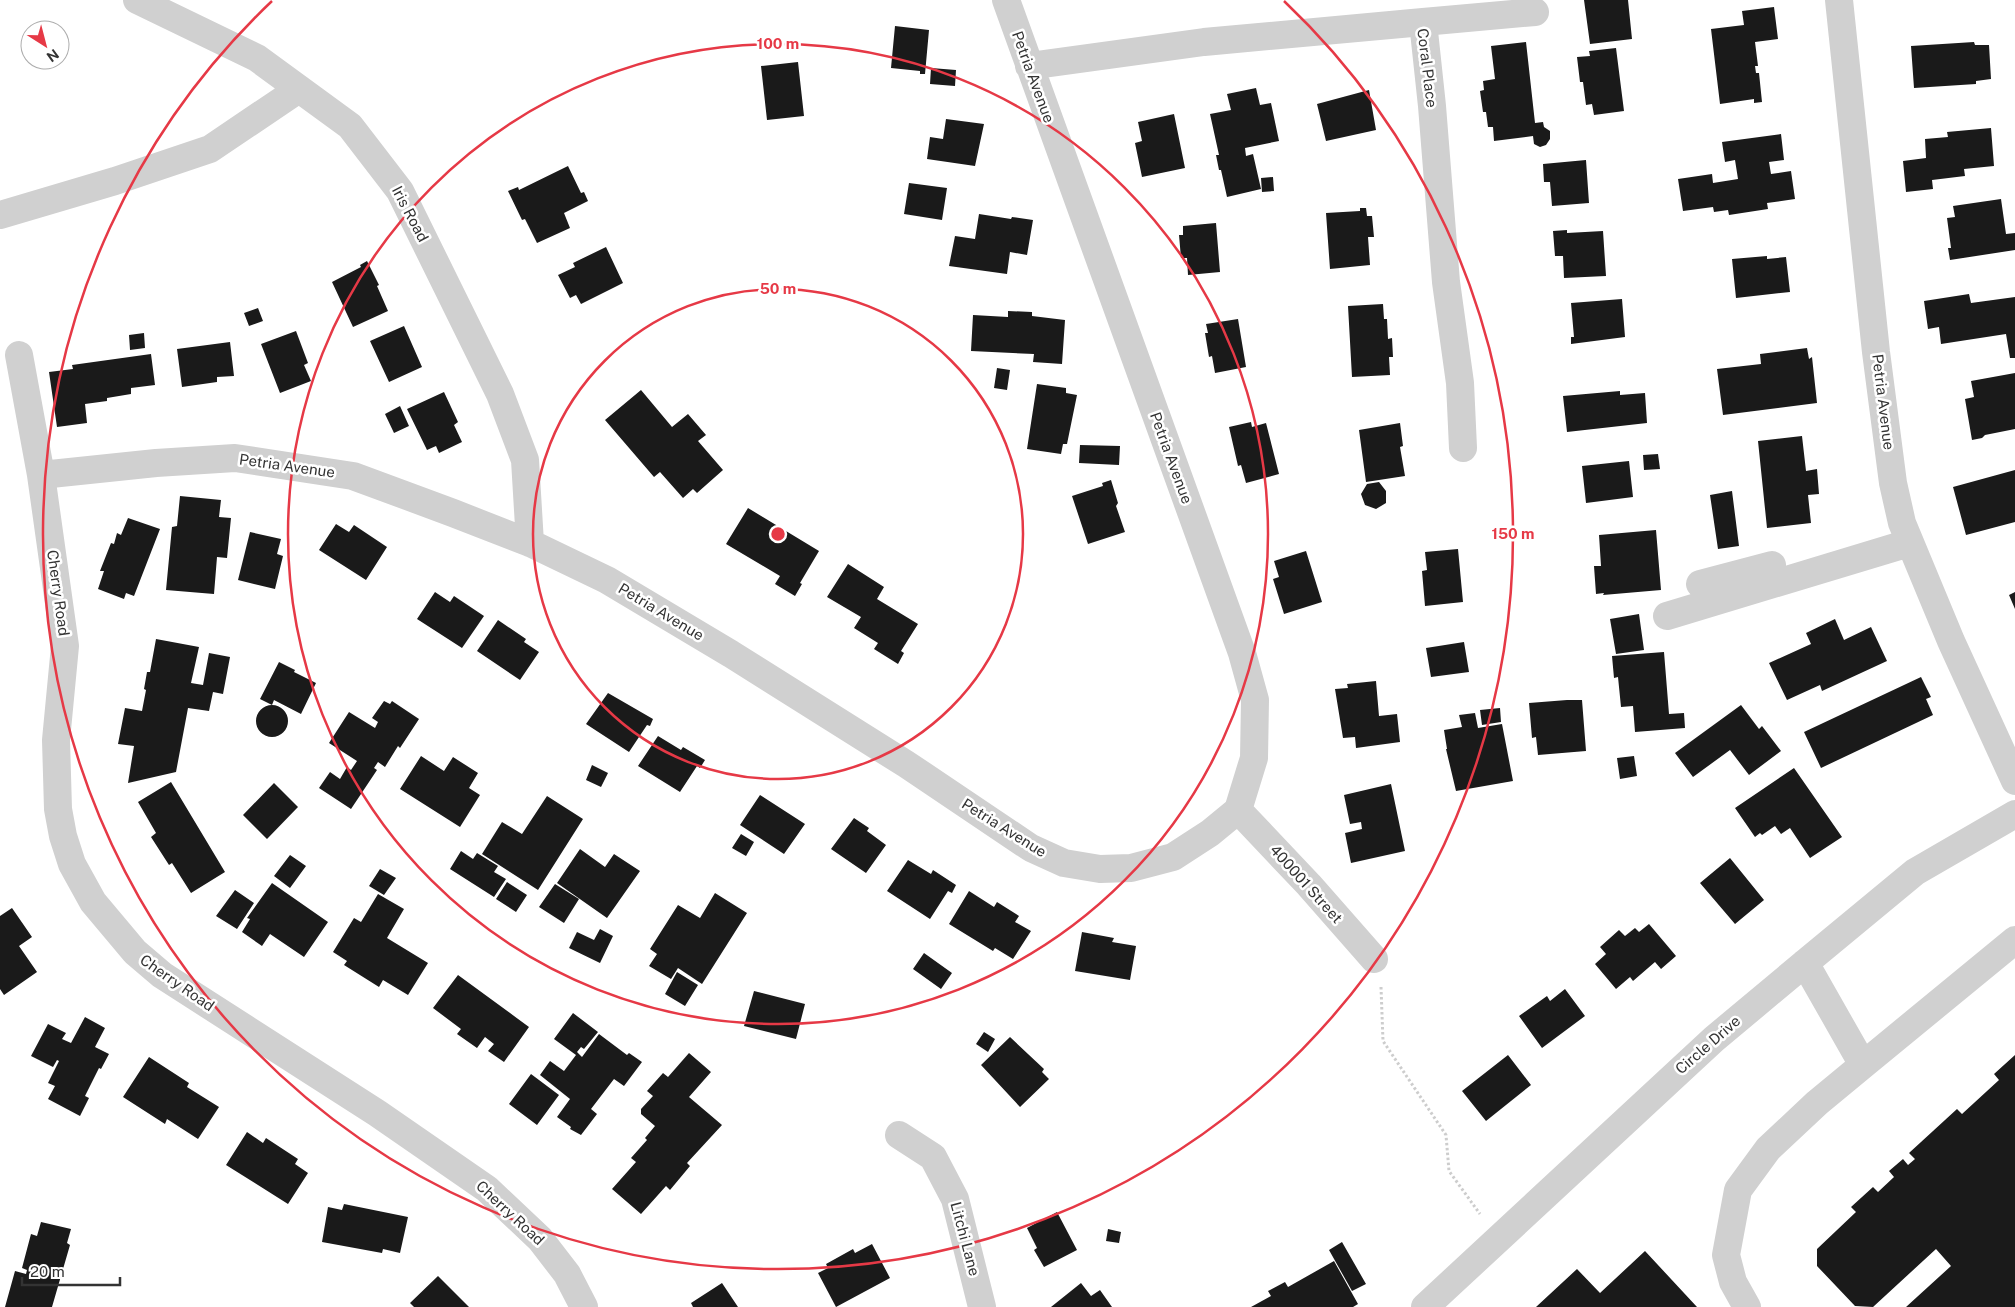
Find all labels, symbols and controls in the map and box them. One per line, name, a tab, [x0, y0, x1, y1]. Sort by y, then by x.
north arrow	[20, 20, 70, 70]
street label: Coral Place	[1414, 27, 1441, 109]
street label: Petria Avenue	[1009, 29, 1058, 125]
text: 100 m	[757, 35, 799, 52]
text: N	[44, 46, 62, 65]
street label: Iris Road	[389, 183, 432, 244]
text: 50 m	[760, 280, 796, 297]
street label: Petria Avenue	[1869, 353, 1898, 451]
street label: Petria Avenue	[1147, 410, 1196, 506]
street label: Petria Avenue	[238, 450, 336, 481]
centre of rings	[769, 525, 787, 543]
text: 150 m	[1491, 525, 1535, 542]
street label: Cherry Road	[44, 549, 73, 637]
street label: Petria Avenue	[616, 579, 707, 644]
street label: Petria Avenue	[959, 795, 1050, 860]
street label: 400001 Street	[1267, 841, 1346, 926]
street label: Cherry Road	[137, 951, 218, 1014]
street label: Circle Drive	[1672, 1012, 1743, 1077]
street label: Cherry Road	[473, 1177, 548, 1248]
street label: Litchi Lane	[947, 1200, 984, 1278]
scale bar	[22, 1254, 120, 1286]
text: 20 m	[30, 1263, 65, 1280]

